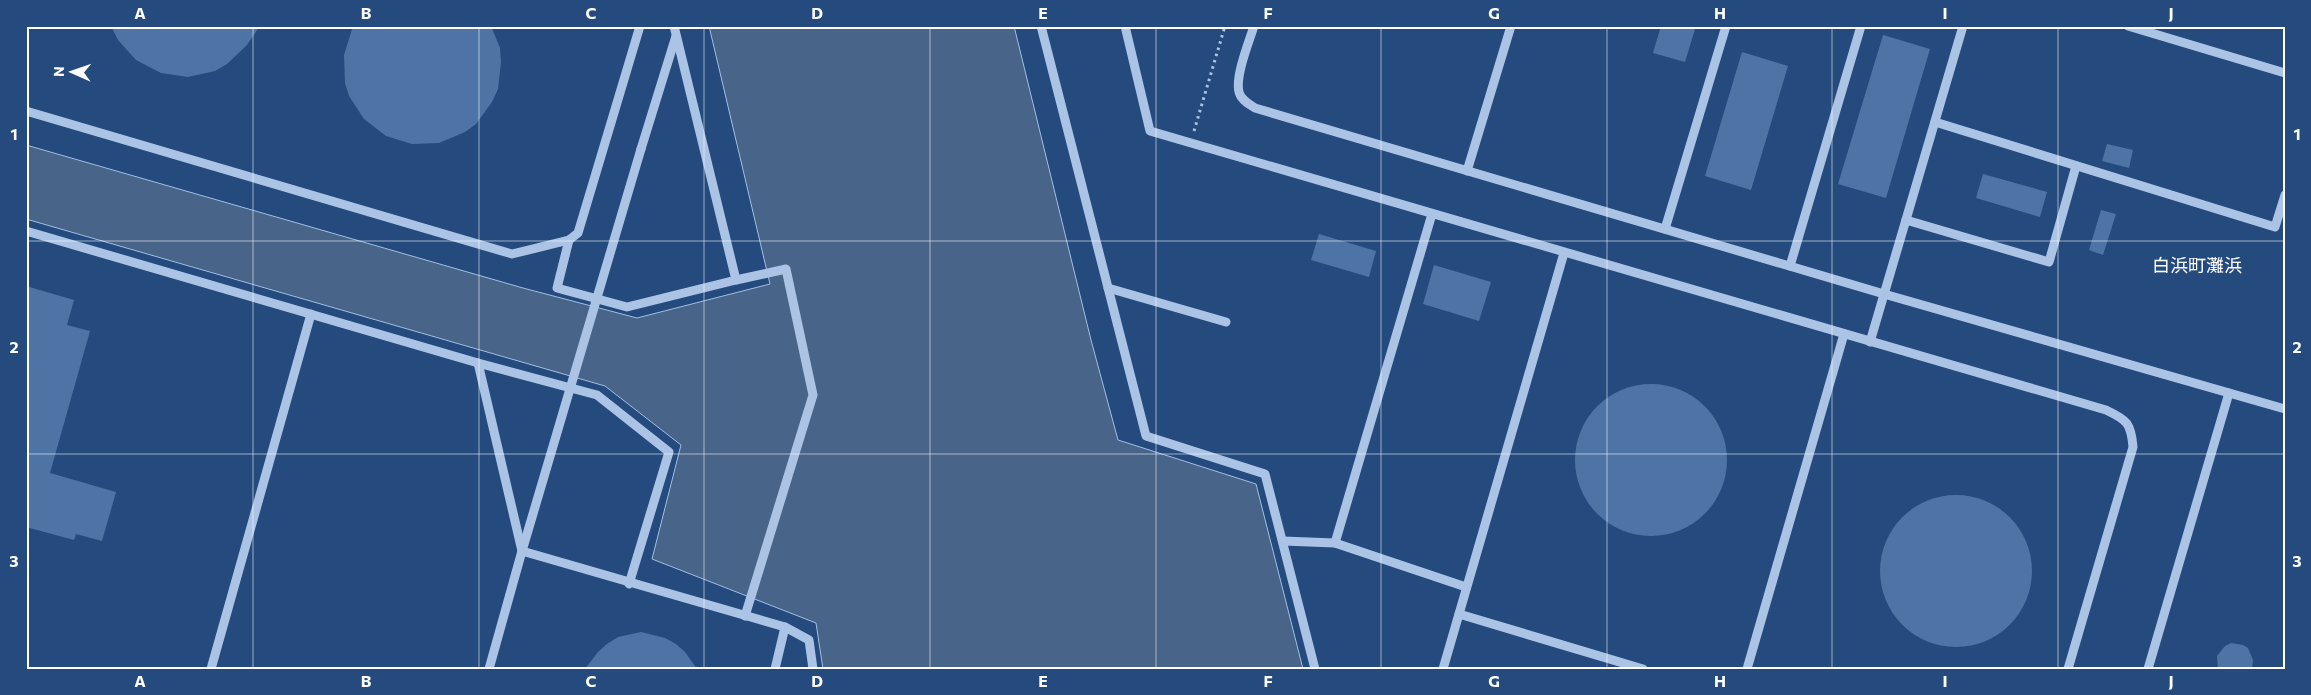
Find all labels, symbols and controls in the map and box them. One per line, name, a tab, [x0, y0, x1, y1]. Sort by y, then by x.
text: A	[134, 3, 146, 22]
text: B	[361, 3, 372, 22]
text: C	[586, 3, 597, 22]
text: D	[811, 3, 823, 22]
text: E	[1038, 3, 1048, 22]
text: F	[1263, 3, 1273, 22]
text: G	[1488, 3, 1500, 22]
text: H	[1714, 3, 1726, 22]
text: I	[1942, 3, 1948, 22]
text: J	[2168, 3, 2174, 22]
north arrow	[48, 48, 98, 98]
text: N	[50, 66, 67, 77]
text: 1	[10, 124, 18, 143]
text: 1	[2293, 124, 2301, 143]
district label: 白浜町灘浜	[2152, 254, 2242, 276]
text: 2	[9, 337, 19, 356]
text: 2	[2292, 337, 2302, 356]
text: 3	[9, 551, 19, 570]
text: 3	[2292, 551, 2302, 570]
text: A	[134, 671, 146, 690]
text: B	[361, 671, 372, 690]
text: C	[586, 671, 597, 690]
text: D	[811, 671, 823, 690]
text: E	[1038, 671, 1048, 690]
text: F	[1263, 671, 1273, 690]
text: G	[1488, 671, 1500, 690]
text: H	[1714, 671, 1726, 690]
text: I	[1942, 671, 1948, 690]
text: J	[2168, 671, 2174, 690]

